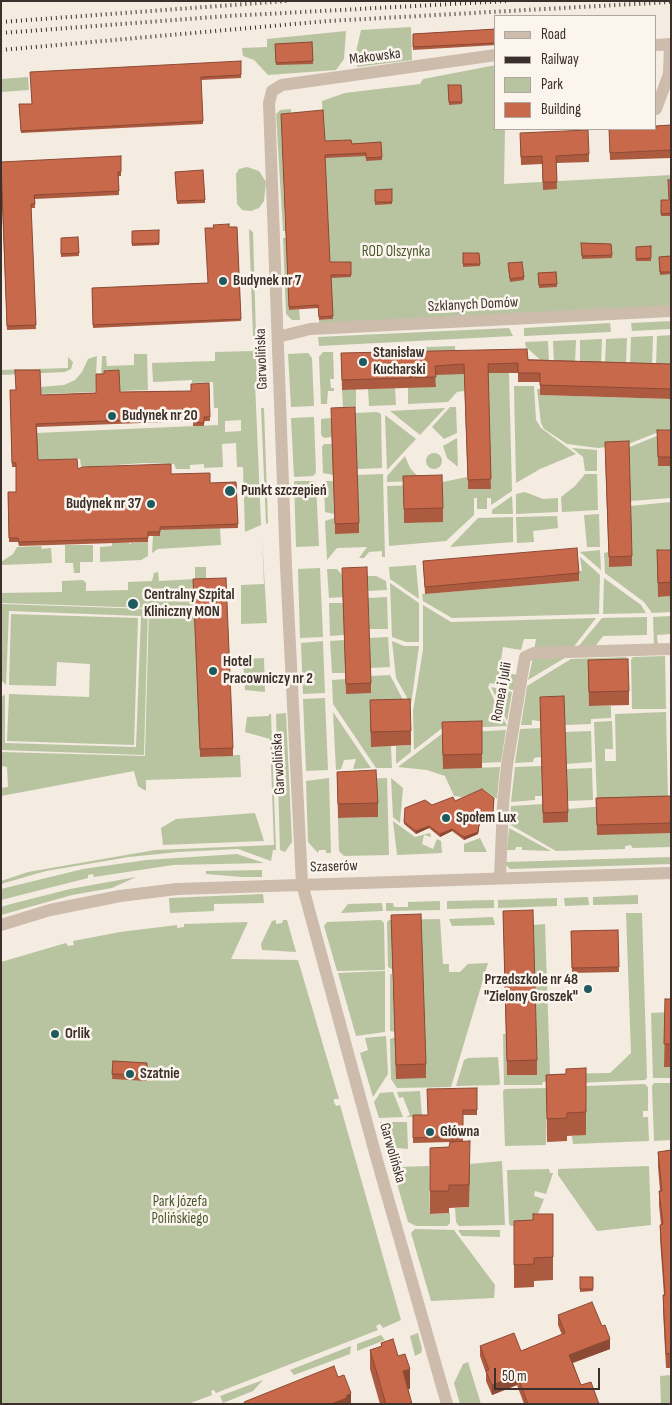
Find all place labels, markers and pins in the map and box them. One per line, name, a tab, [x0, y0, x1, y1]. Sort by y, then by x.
place label: Budynek nr 7	[233, 272, 301, 290]
marker: Budynek nr 7	[217, 275, 229, 287]
place label: Stanisław Kucharski	[373, 344, 426, 379]
marker: Stanisław Kucharski	[357, 356, 369, 368]
place label: Budynek nr 20	[122, 407, 198, 425]
marker: Budynek nr 20	[106, 410, 118, 422]
place label: Punkt szczepień	[241, 482, 327, 500]
marker: Punkt szczepień	[223, 484, 237, 498]
place label: Budynek nr 37	[66, 495, 141, 513]
marker: Budynek nr 37	[145, 498, 157, 510]
place label: Centralny Szpital Kliniczny MON	[144, 586, 235, 621]
marker: Centralny Szpital Kliniczny MON	[126, 597, 140, 611]
place label: Hotel Pracowniczy nr 2	[223, 653, 313, 688]
marker: Hotel Pracowniczy nr 2	[207, 665, 219, 677]
place label: Społem Lux	[456, 809, 516, 827]
marker: Społem Lux	[440, 812, 452, 824]
place label: Przedszkole nr 48 "Zielony Groszek"	[484, 971, 578, 1006]
marker: Przedszkole nr 48 "Zielony Groszek"	[582, 983, 594, 995]
place label: Orlik	[65, 1025, 90, 1043]
marker: Orlik	[49, 1028, 61, 1040]
place label: Szatnie	[140, 1065, 180, 1083]
marker: Szatnie	[124, 1068, 136, 1080]
place label: Główna	[440, 1123, 479, 1141]
marker: Główna	[424, 1126, 436, 1138]

